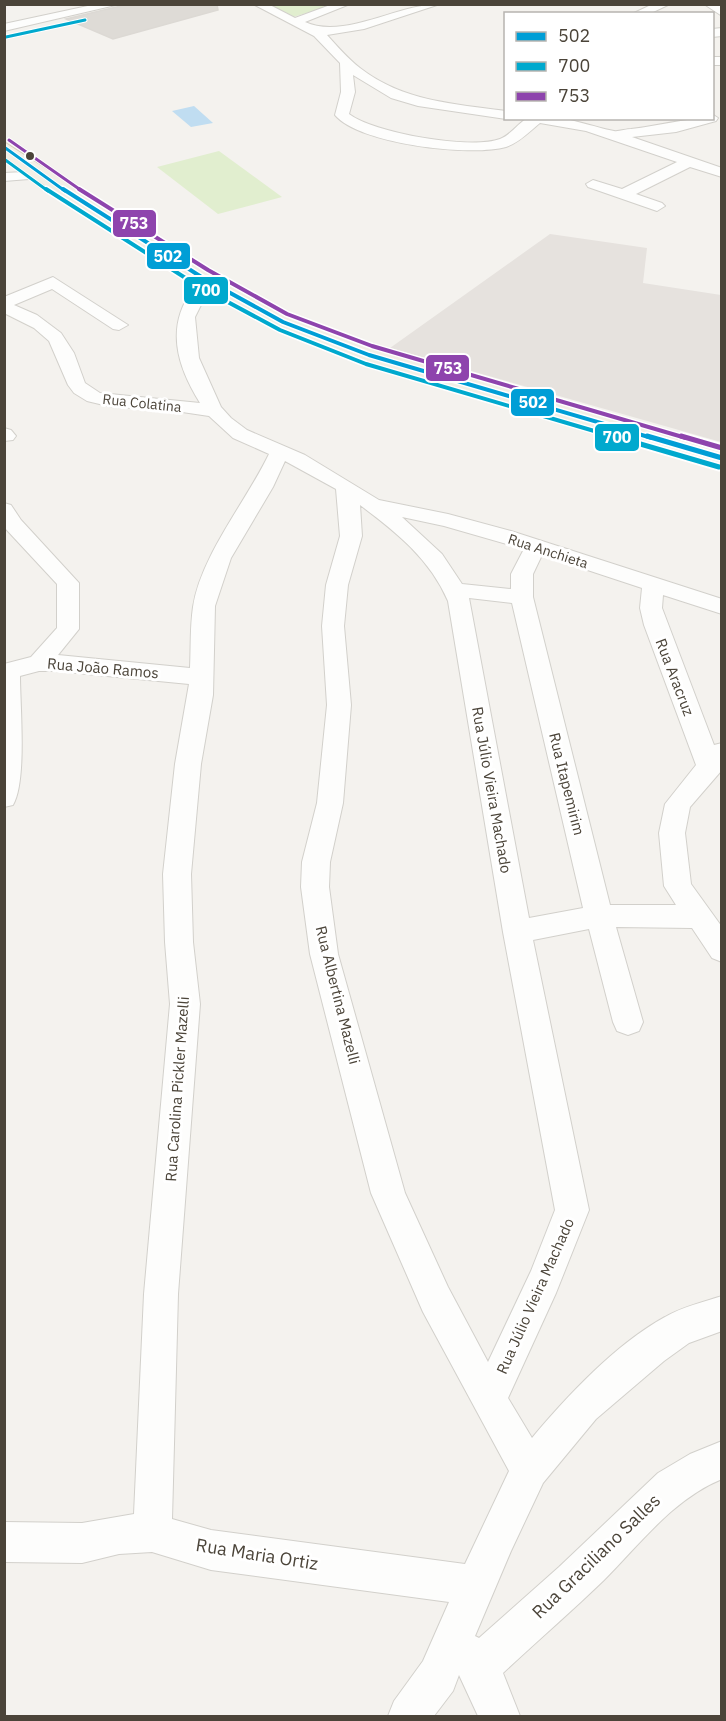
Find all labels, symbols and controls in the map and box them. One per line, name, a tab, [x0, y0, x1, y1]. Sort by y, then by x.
legend	[504, 12, 714, 120]
text: 502	[558, 24, 590, 47]
text: 700	[558, 54, 590, 77]
text: 753	[558, 84, 590, 107]
unlabelled marker	[24, 150, 36, 162]
line badge: 753	[112, 209, 157, 238]
text: 753	[120, 213, 148, 233]
line badge: 502	[146, 242, 191, 270]
text: 502	[154, 246, 182, 266]
line badge: 700	[183, 276, 229, 305]
text: 700	[192, 280, 221, 300]
line badge: 753	[425, 354, 470, 382]
text: 753	[434, 358, 462, 378]
line badge: 502	[510, 388, 555, 417]
street label: Rua Colatina	[102, 390, 183, 416]
text: 502	[519, 392, 547, 412]
line badge: 700	[594, 423, 640, 452]
text: 700	[603, 427, 632, 447]
street label: Rua Anchieta	[506, 530, 591, 573]
street label: Rua Aracruz	[652, 636, 698, 718]
street label: Rua João Ramos	[46, 654, 160, 682]
street label: Rua Júlio Vieira Machado	[468, 705, 516, 875]
street label: Rua Itapemirim	[545, 731, 589, 837]
street label: Rua Albertina Mazelli	[312, 924, 364, 1066]
street label: Rua Carolina Pickler Mazelli	[161, 996, 193, 1182]
street label: Rua Júlio Vieira Machado	[492, 1215, 578, 1377]
street label: Rua Graciliano Salles	[527, 1489, 665, 1623]
street label: Rua Maria Ortiz	[194, 1533, 320, 1575]

